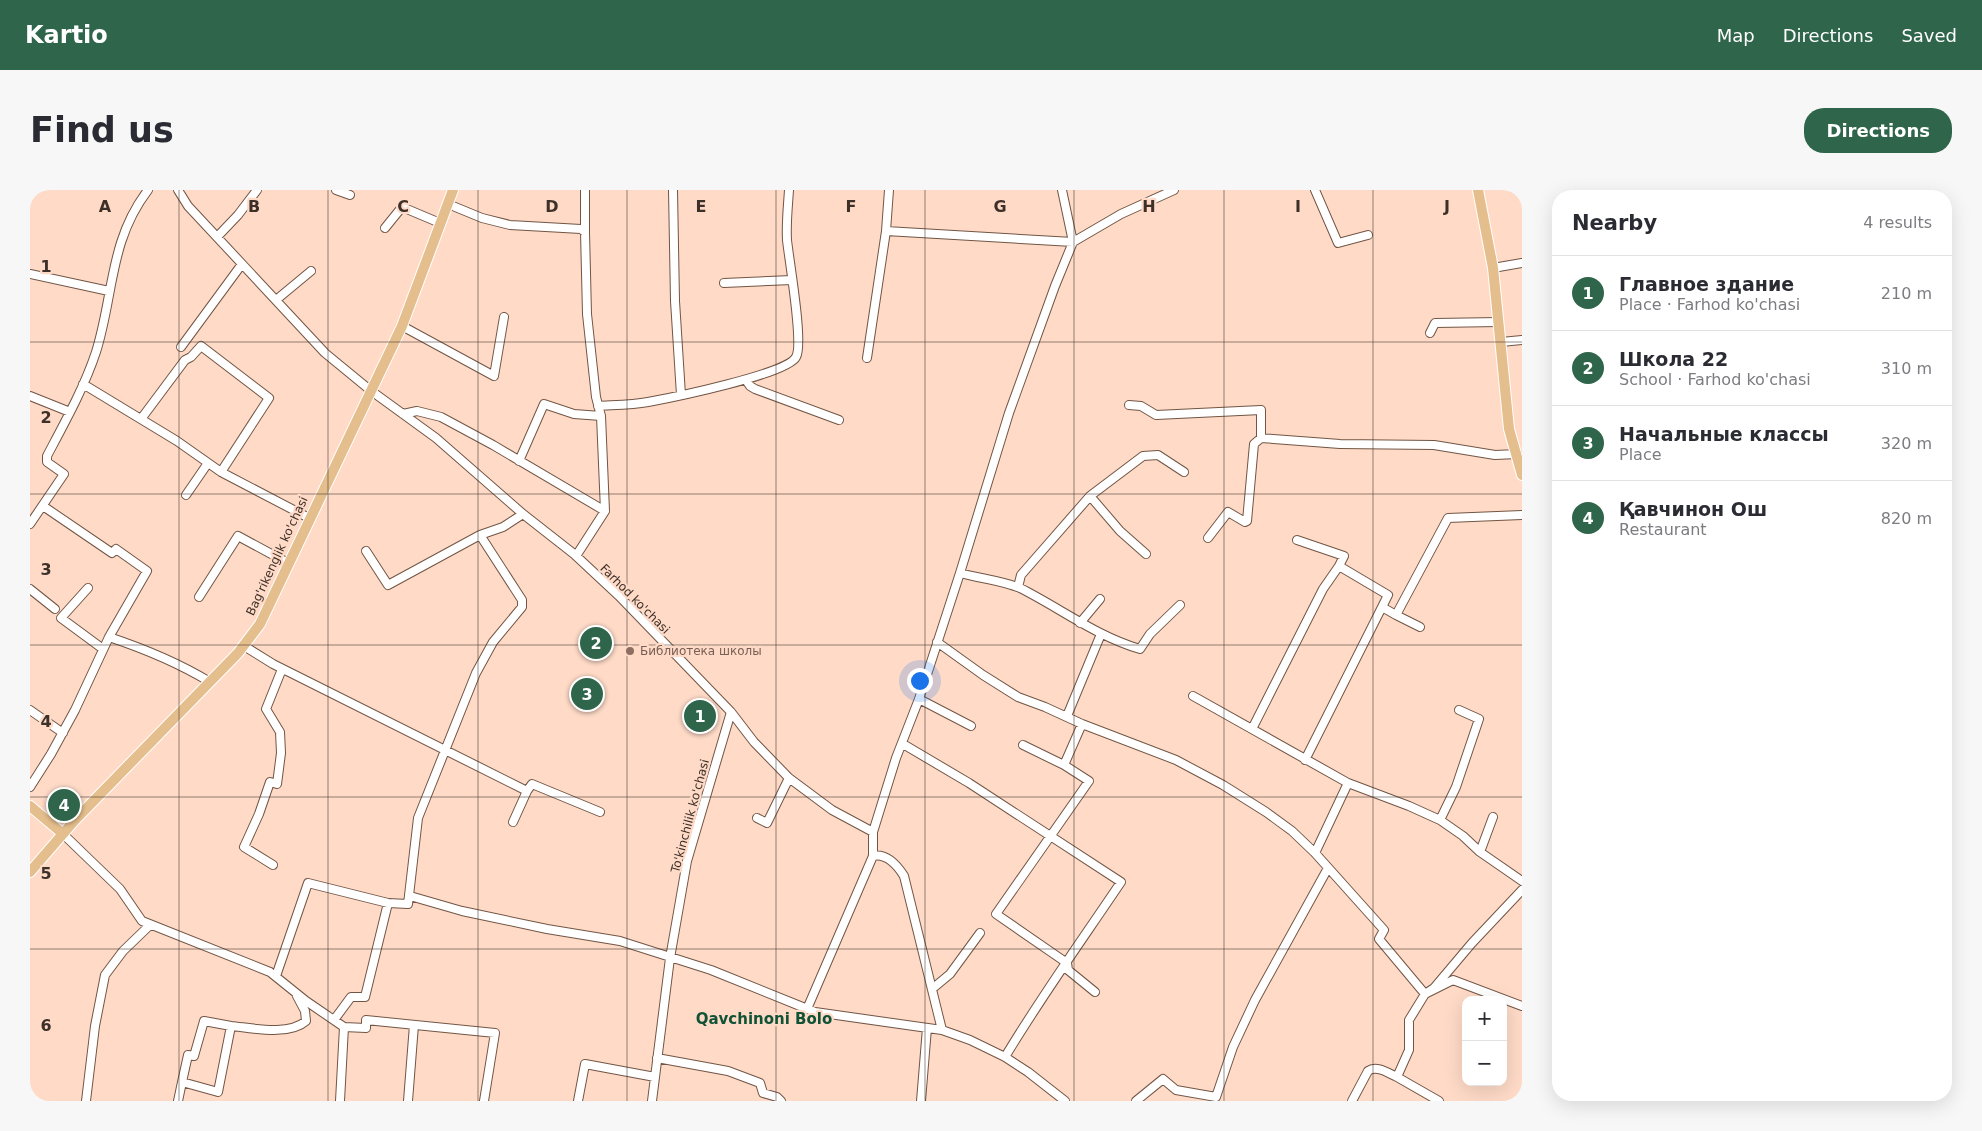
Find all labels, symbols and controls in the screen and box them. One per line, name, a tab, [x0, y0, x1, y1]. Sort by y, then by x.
text: Kartio	[25, 21, 108, 49]
text: Map	[1717, 25, 1755, 46]
text: Directions	[1783, 25, 1873, 46]
text: Saved	[1901, 25, 1957, 46]
button: Directions	[1804, 108, 1952, 153]
text: Find us	[30, 110, 174, 150]
text: A	[99, 197, 112, 216]
text: B	[248, 197, 260, 216]
text: C	[397, 197, 409, 216]
text: D	[545, 197, 559, 216]
text: E	[696, 197, 706, 216]
text: F	[846, 197, 856, 216]
text: G	[993, 197, 1007, 216]
text: H	[1142, 197, 1156, 216]
text: I	[1295, 197, 1301, 216]
text: J	[1443, 197, 1450, 216]
text: Nearby	[1572, 211, 1657, 235]
text: 4 results	[1863, 213, 1932, 232]
text: 1	[40, 257, 52, 276]
text: Главное здание	[1619, 273, 1794, 295]
text: 1	[1582, 284, 1594, 303]
text: 210 m	[1881, 284, 1932, 303]
text: Place · Farhod ko'chasi	[1619, 295, 1800, 314]
text: Школа 22	[1619, 348, 1728, 370]
text: 2	[1582, 359, 1594, 378]
text: 310 m	[1881, 359, 1932, 378]
text: School · Farhod ko'chasi	[1619, 370, 1811, 389]
text: 2	[40, 408, 52, 427]
text: Начальные классы	[1619, 423, 1829, 445]
text: 3	[1582, 434, 1594, 453]
text: 320 m	[1881, 434, 1932, 453]
text: Place	[1619, 445, 1662, 464]
street label: Bag'rikenglik ko'chasi	[243, 494, 311, 618]
text: Қавчинон Ош	[1619, 498, 1767, 520]
text: 4	[1582, 509, 1594, 528]
text: 820 m	[1881, 509, 1932, 528]
text: Restaurant	[1619, 520, 1707, 539]
text: 3	[40, 560, 52, 579]
street label: Farhod ko'chasi	[597, 561, 673, 637]
pin: 2	[580, 624, 612, 662]
place label: Библиотека школы	[640, 644, 762, 658]
marker: Библиотека школы	[624, 645, 636, 657]
your location	[907, 668, 933, 694]
pin: 3	[571, 675, 603, 713]
pin: 1	[684, 697, 716, 735]
text: 4	[40, 712, 52, 731]
street label: To'kinchilik ko'chasi	[668, 758, 712, 875]
pin: 4	[48, 786, 80, 824]
text: 5	[40, 864, 52, 883]
map controls	[1462, 996, 1507, 1086]
button: +	[1462, 996, 1507, 1041]
district label: Qavchinoni Bolo	[696, 1010, 832, 1028]
text: 6	[40, 1016, 52, 1035]
button: −	[1462, 1041, 1507, 1086]

